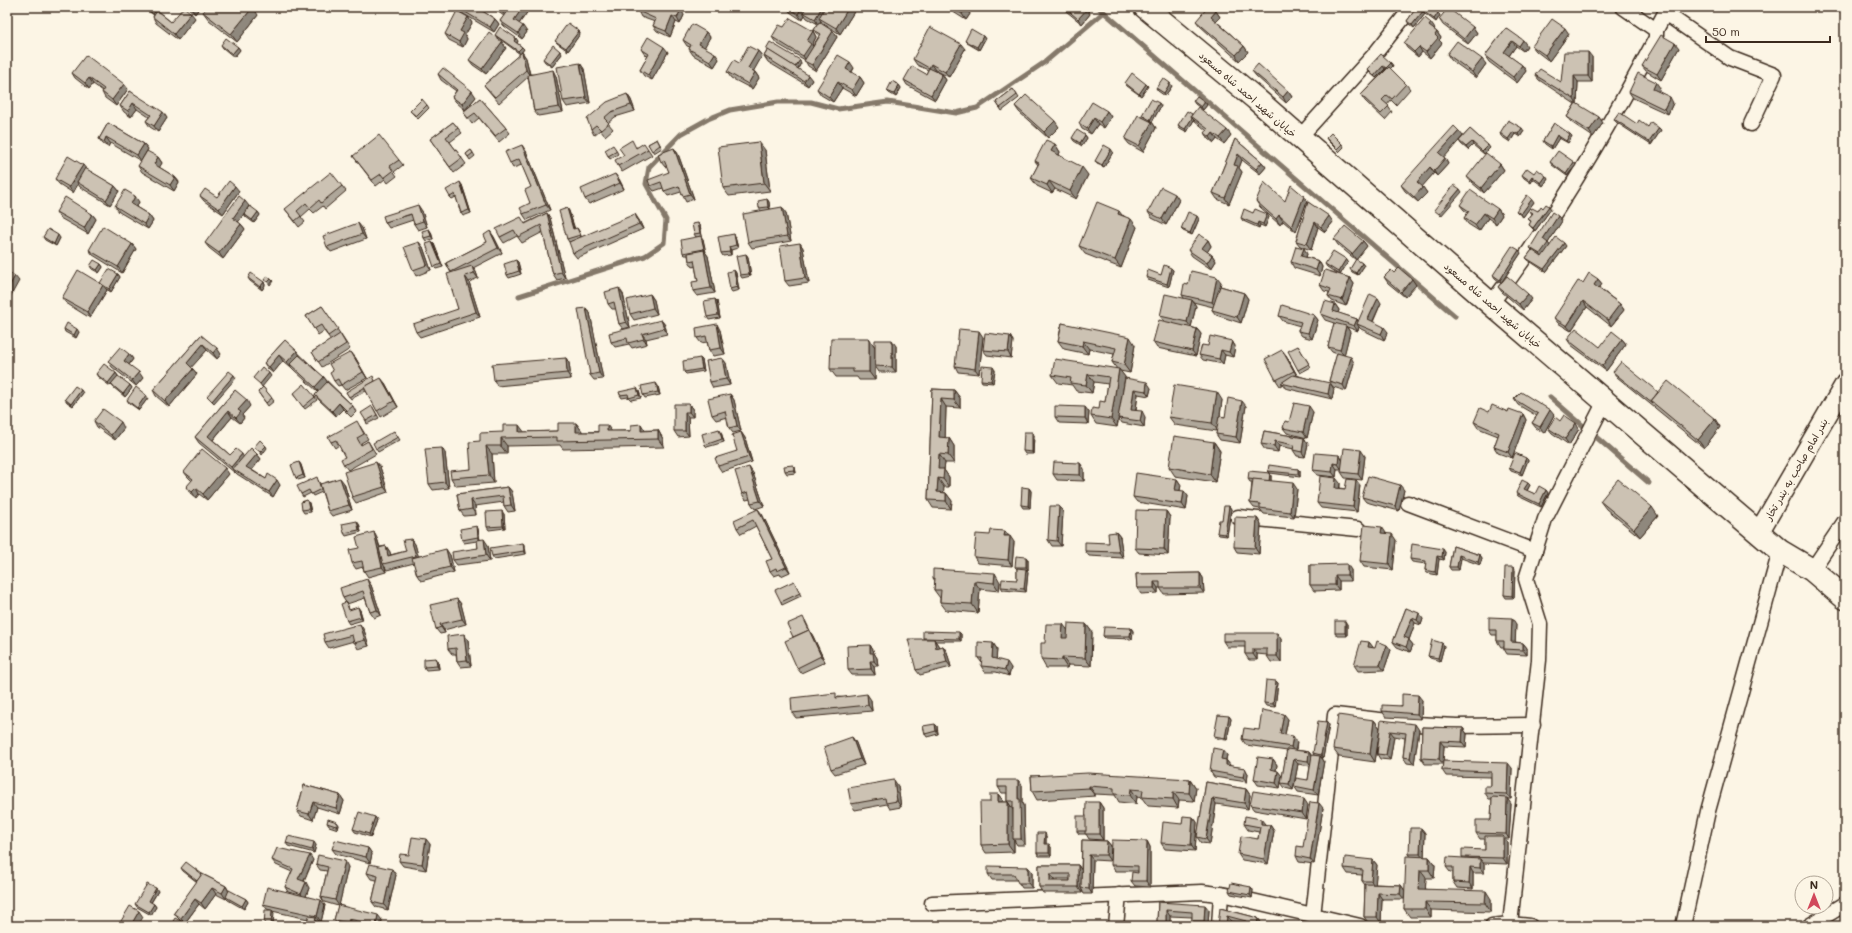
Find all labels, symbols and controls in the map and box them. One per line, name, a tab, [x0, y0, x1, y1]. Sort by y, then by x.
scale bar	[1706, 18, 1830, 44]
text: 50 m	[1712, 23, 1740, 39]
street label: خیابان شهید احمد شاه مسعود	[1196, 48, 1300, 141]
street label: خیابان شهید احمد شاه مسعود	[1441, 259, 1545, 352]
street label: بندر امام صاحب به بندر تخار	[1761, 415, 1832, 524]
north arrow	[1794, 875, 1834, 915]
text: N	[1810, 877, 1818, 892]

